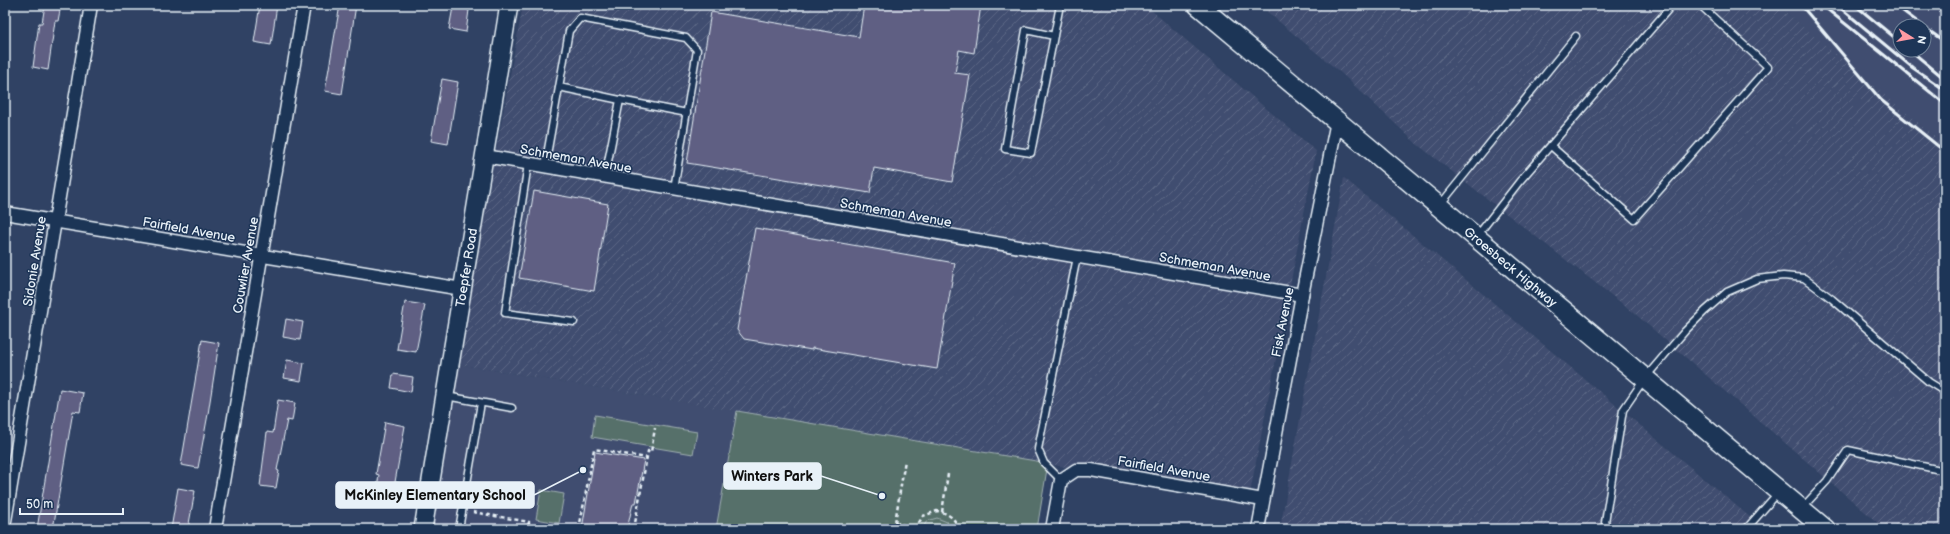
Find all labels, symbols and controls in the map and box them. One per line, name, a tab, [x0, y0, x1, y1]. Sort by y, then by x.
north arrow	[1892, 18, 1932, 58]
text: N	[1914, 35, 1928, 45]
street label: Schmeman Avenue	[519, 141, 633, 177]
street label: Schmeman Avenue	[839, 195, 953, 231]
street label: Fairfield Avenue	[141, 214, 237, 246]
street label: Sidonie Avenue	[20, 215, 50, 307]
street label: Couwlier Avenue	[230, 215, 262, 315]
street label: Groesbeck Highway	[1461, 224, 1560, 311]
street label: Toepfer Road	[453, 227, 481, 308]
street label: Schmeman Avenue	[1158, 249, 1272, 285]
street label: Fisk Avenue	[1268, 286, 1298, 358]
street label: Fairfield Avenue	[1116, 453, 1212, 485]
callout: Winters Park	[724, 463, 821, 489]
text: Winters Park	[731, 468, 813, 485]
callout: McKinley Elementary School	[336, 482, 534, 508]
text: McKinley Elementary School	[344, 487, 526, 504]
scale bar	[20, 490, 123, 516]
text: 50 m	[26, 497, 53, 512]

